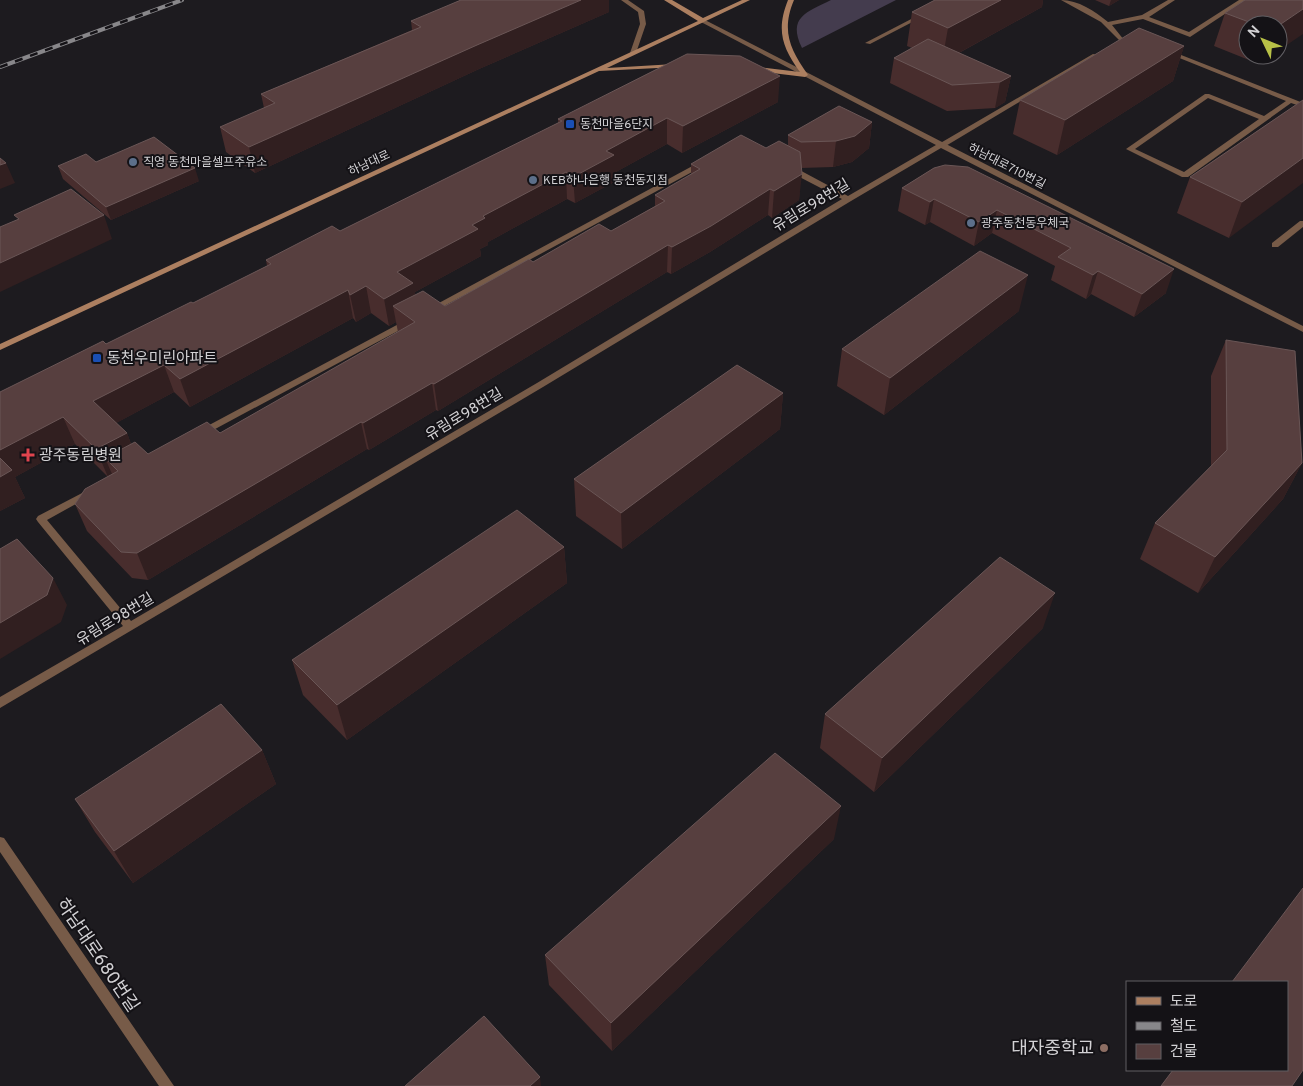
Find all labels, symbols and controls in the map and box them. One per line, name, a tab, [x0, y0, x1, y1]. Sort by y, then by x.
north arrow	[1238, 15, 1288, 65]
text: N	[1245, 23, 1264, 42]
place label: 동천마을6단지	[580, 117, 653, 133]
marker: 동천마을6단지	[564, 118, 576, 130]
street label: 하남대로710번길	[965, 140, 1048, 193]
street label: 하남대로	[346, 147, 393, 180]
place label: 직영 동천마을셀프주유소	[143, 155, 267, 171]
marker: 직영 동천마을셀프주유소	[127, 156, 139, 168]
place label: KEB하나은행 동천동지점	[543, 173, 668, 189]
marker: KEB하나은행 동천동지점	[527, 174, 539, 186]
street label: 유림로98번길	[770, 176, 854, 237]
place label: 광주동천동우체국	[981, 216, 1069, 232]
marker: 광주동천동우체국	[965, 217, 977, 229]
place label: 동천우미린아파트	[107, 349, 218, 369]
marker: 동천우미린아파트	[91, 352, 103, 364]
street label: 유림로98번길	[423, 385, 507, 446]
place label: 광주동림병원	[39, 447, 122, 466]
marker: 광주동림병원	[21, 448, 35, 462]
street label: 유림로98번길	[74, 590, 158, 651]
street label: 하남대로680번길	[50, 894, 143, 1017]
legend	[1126, 981, 1288, 1071]
text: 도로	[1170, 993, 1198, 1012]
text: 철도	[1170, 1018, 1198, 1037]
place label: 대자중학교	[1011, 1038, 1094, 1061]
marker: 대자중학교	[1098, 1042, 1110, 1054]
text: 건물	[1170, 1043, 1198, 1062]

